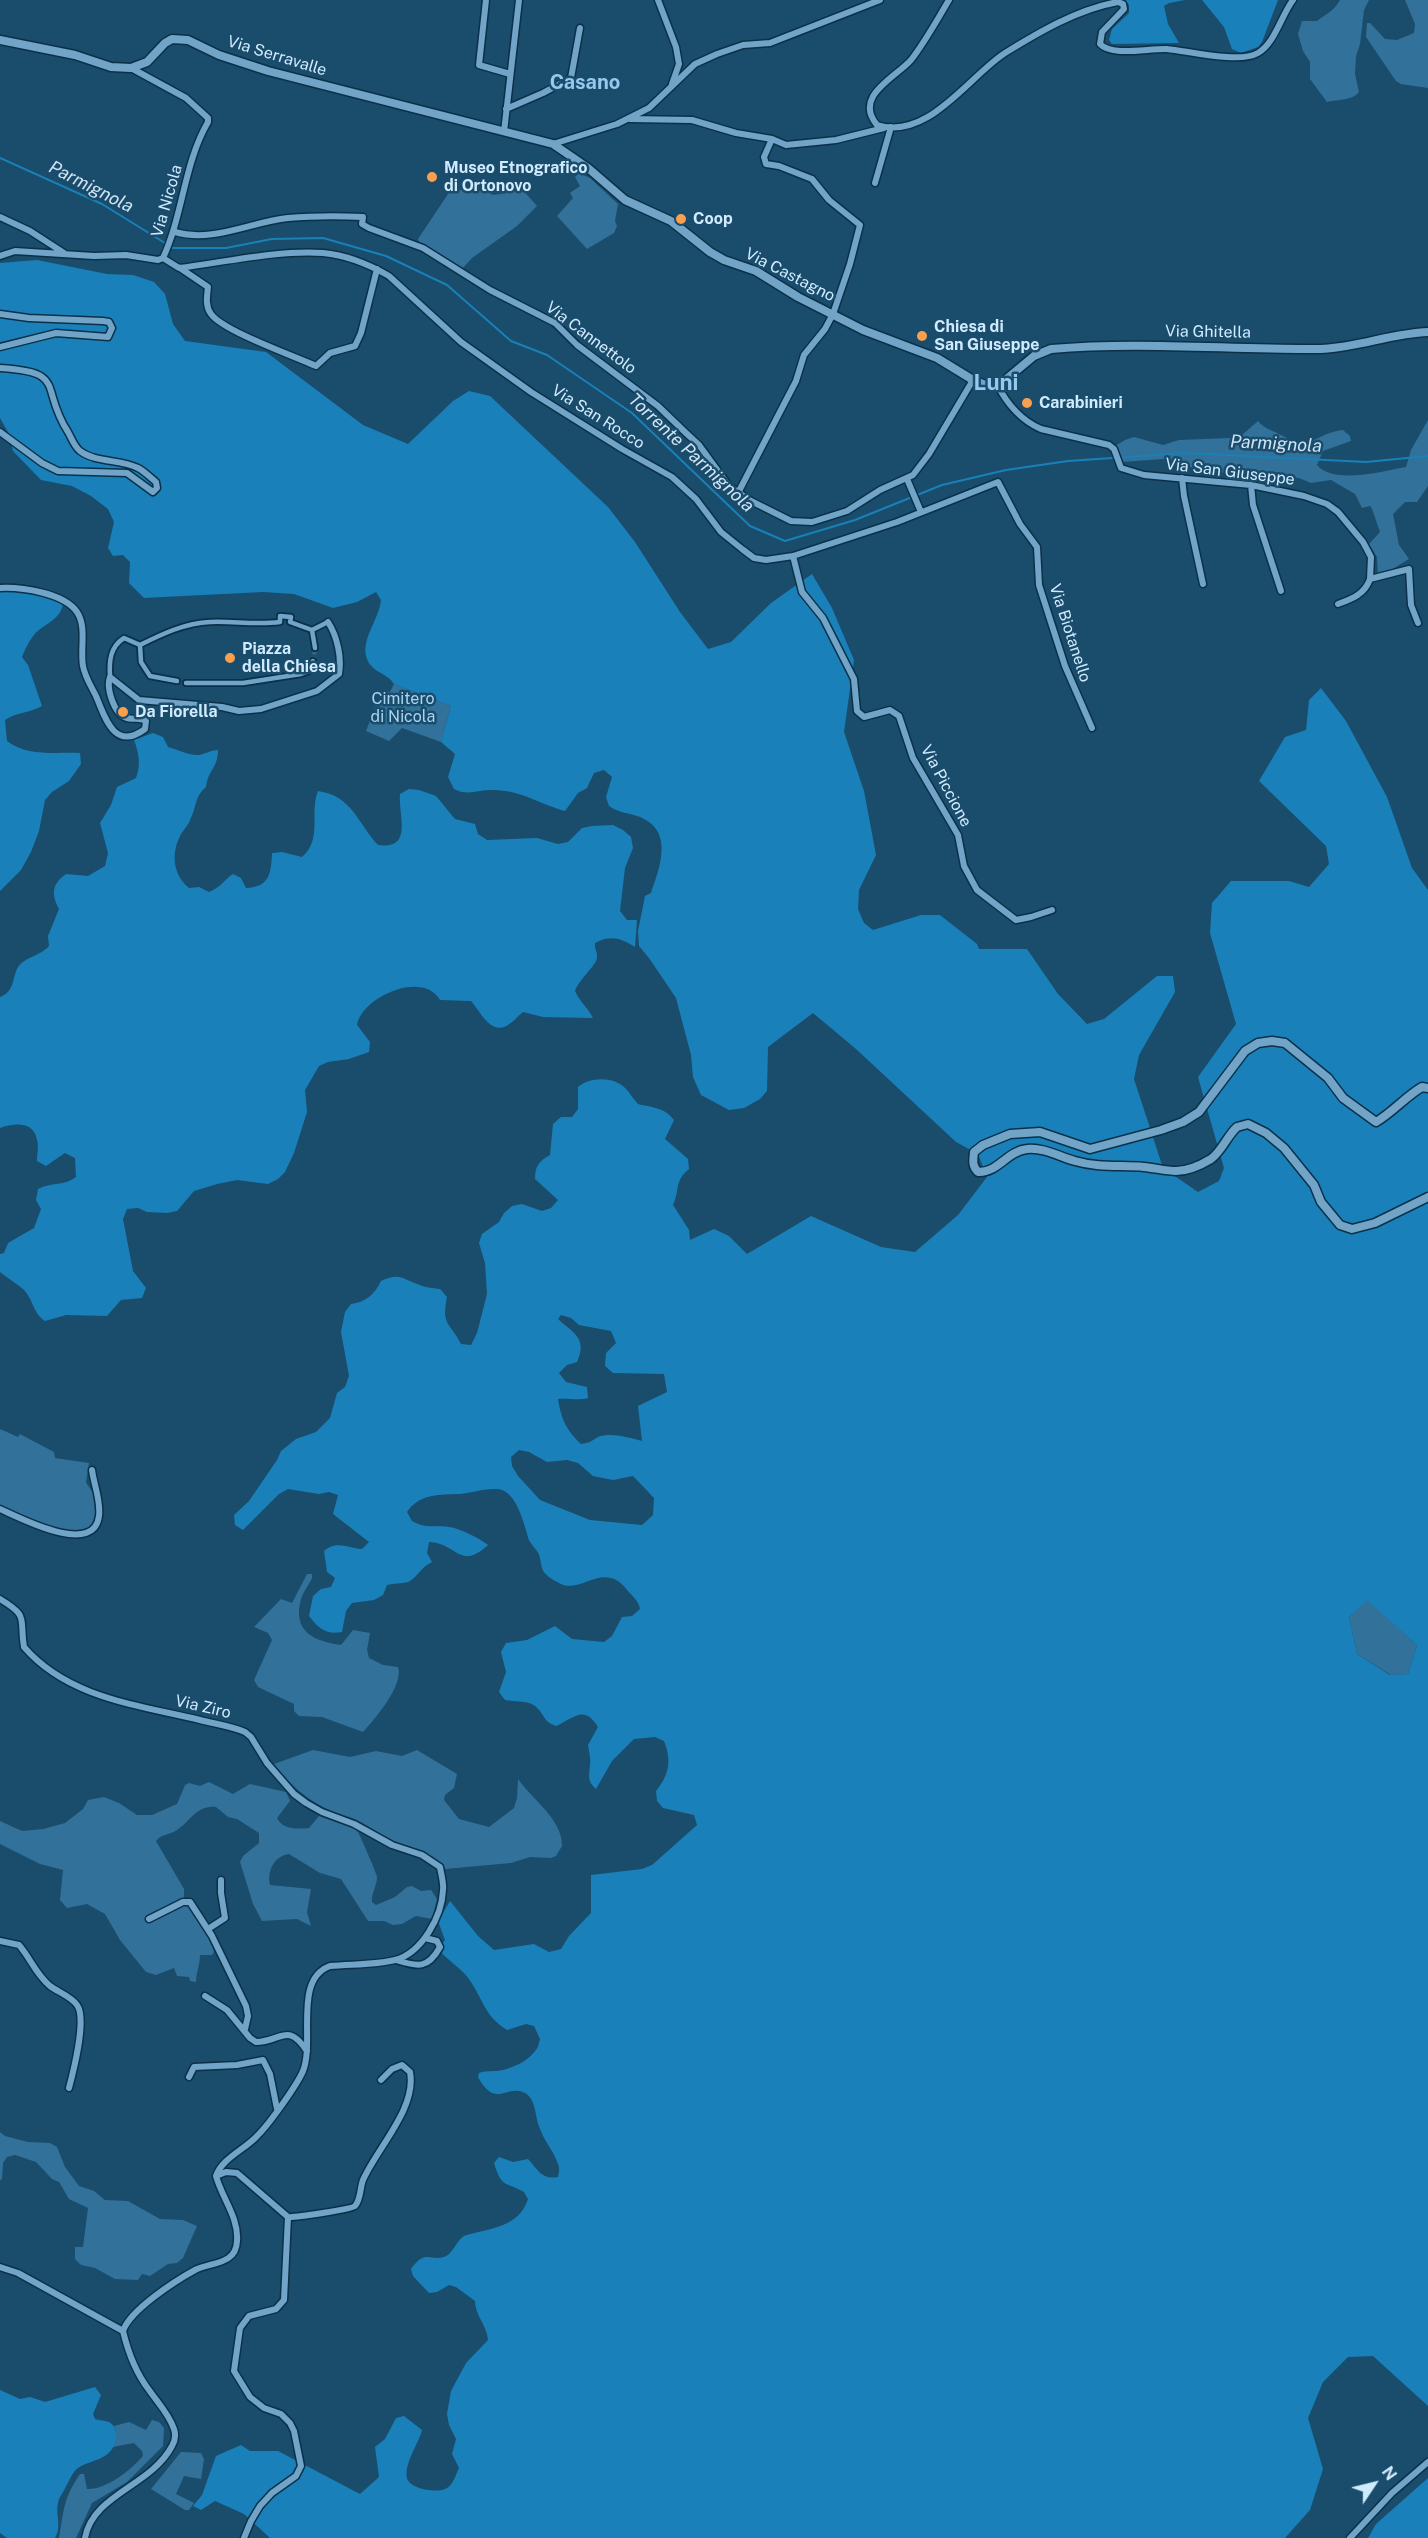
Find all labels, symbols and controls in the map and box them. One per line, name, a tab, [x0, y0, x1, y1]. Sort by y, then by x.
street label: Via Serravalle	[225, 32, 329, 80]
district label: Casano	[550, 71, 620, 95]
water label: Parmignola	[45, 157, 137, 217]
place label: Museo Etnografico di Ortonovo	[444, 158, 588, 196]
street label: Via Nicola	[147, 162, 187, 240]
marker: Museo Etnografico di Ortonovo	[425, 170, 439, 184]
place label: Coop	[693, 209, 733, 229]
marker: Coop	[674, 212, 688, 226]
street label: Via Castagno	[742, 244, 838, 306]
street label: Via Cannettolo	[542, 298, 640, 378]
place label: Chiesa di San Giuseppe	[934, 317, 1039, 355]
street label: Via Ghitella	[1165, 322, 1251, 342]
marker: Chiesa di San Giuseppe	[915, 329, 929, 343]
district label: Luni	[974, 370, 1018, 396]
street label: Via San Rocco	[548, 381, 648, 453]
water label: Torrente Parmignola	[624, 389, 758, 517]
place label: Carabinieri	[1039, 393, 1123, 413]
marker: Carabinieri	[1020, 396, 1034, 410]
water label: Parmignola	[1230, 431, 1322, 457]
street label: Via San Giuseppe	[1164, 455, 1296, 489]
street label: Via Biotanello	[1045, 581, 1095, 685]
place label: Piazza della Chiesa	[242, 639, 336, 677]
marker: Piazza della Chiesa	[223, 651, 237, 665]
park label: Cimitero di Nicola	[371, 689, 435, 727]
place label: Da Fiorella	[135, 702, 218, 722]
marker: Da Fiorella	[116, 705, 130, 719]
street label: Via Piccione	[916, 742, 976, 830]
street label: Via Ziro	[173, 1691, 233, 1723]
north arrow	[1344, 2454, 1404, 2514]
text: N	[1378, 2463, 1401, 2484]

